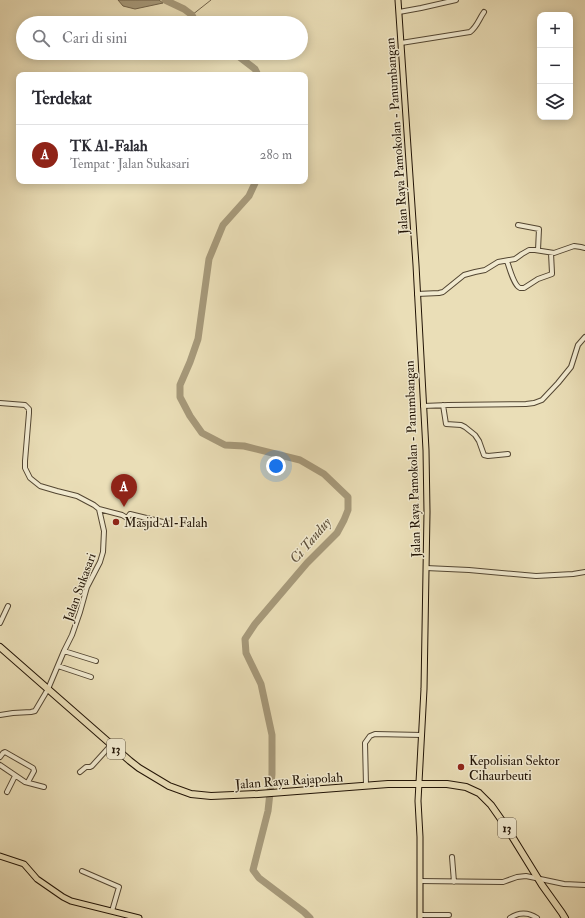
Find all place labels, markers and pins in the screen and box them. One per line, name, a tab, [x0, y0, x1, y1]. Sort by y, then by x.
pin: A	[111, 474, 137, 507]
place label: Masjid Al-Falah	[124, 515, 208, 531]
marker: Masjid Al-Falah	[111, 517, 121, 527]
place label: Kepolisian Sektor Cihaurbeuti	[469, 753, 560, 784]
marker: Kepolisian Sektor Cihaurbeuti	[456, 762, 466, 772]

